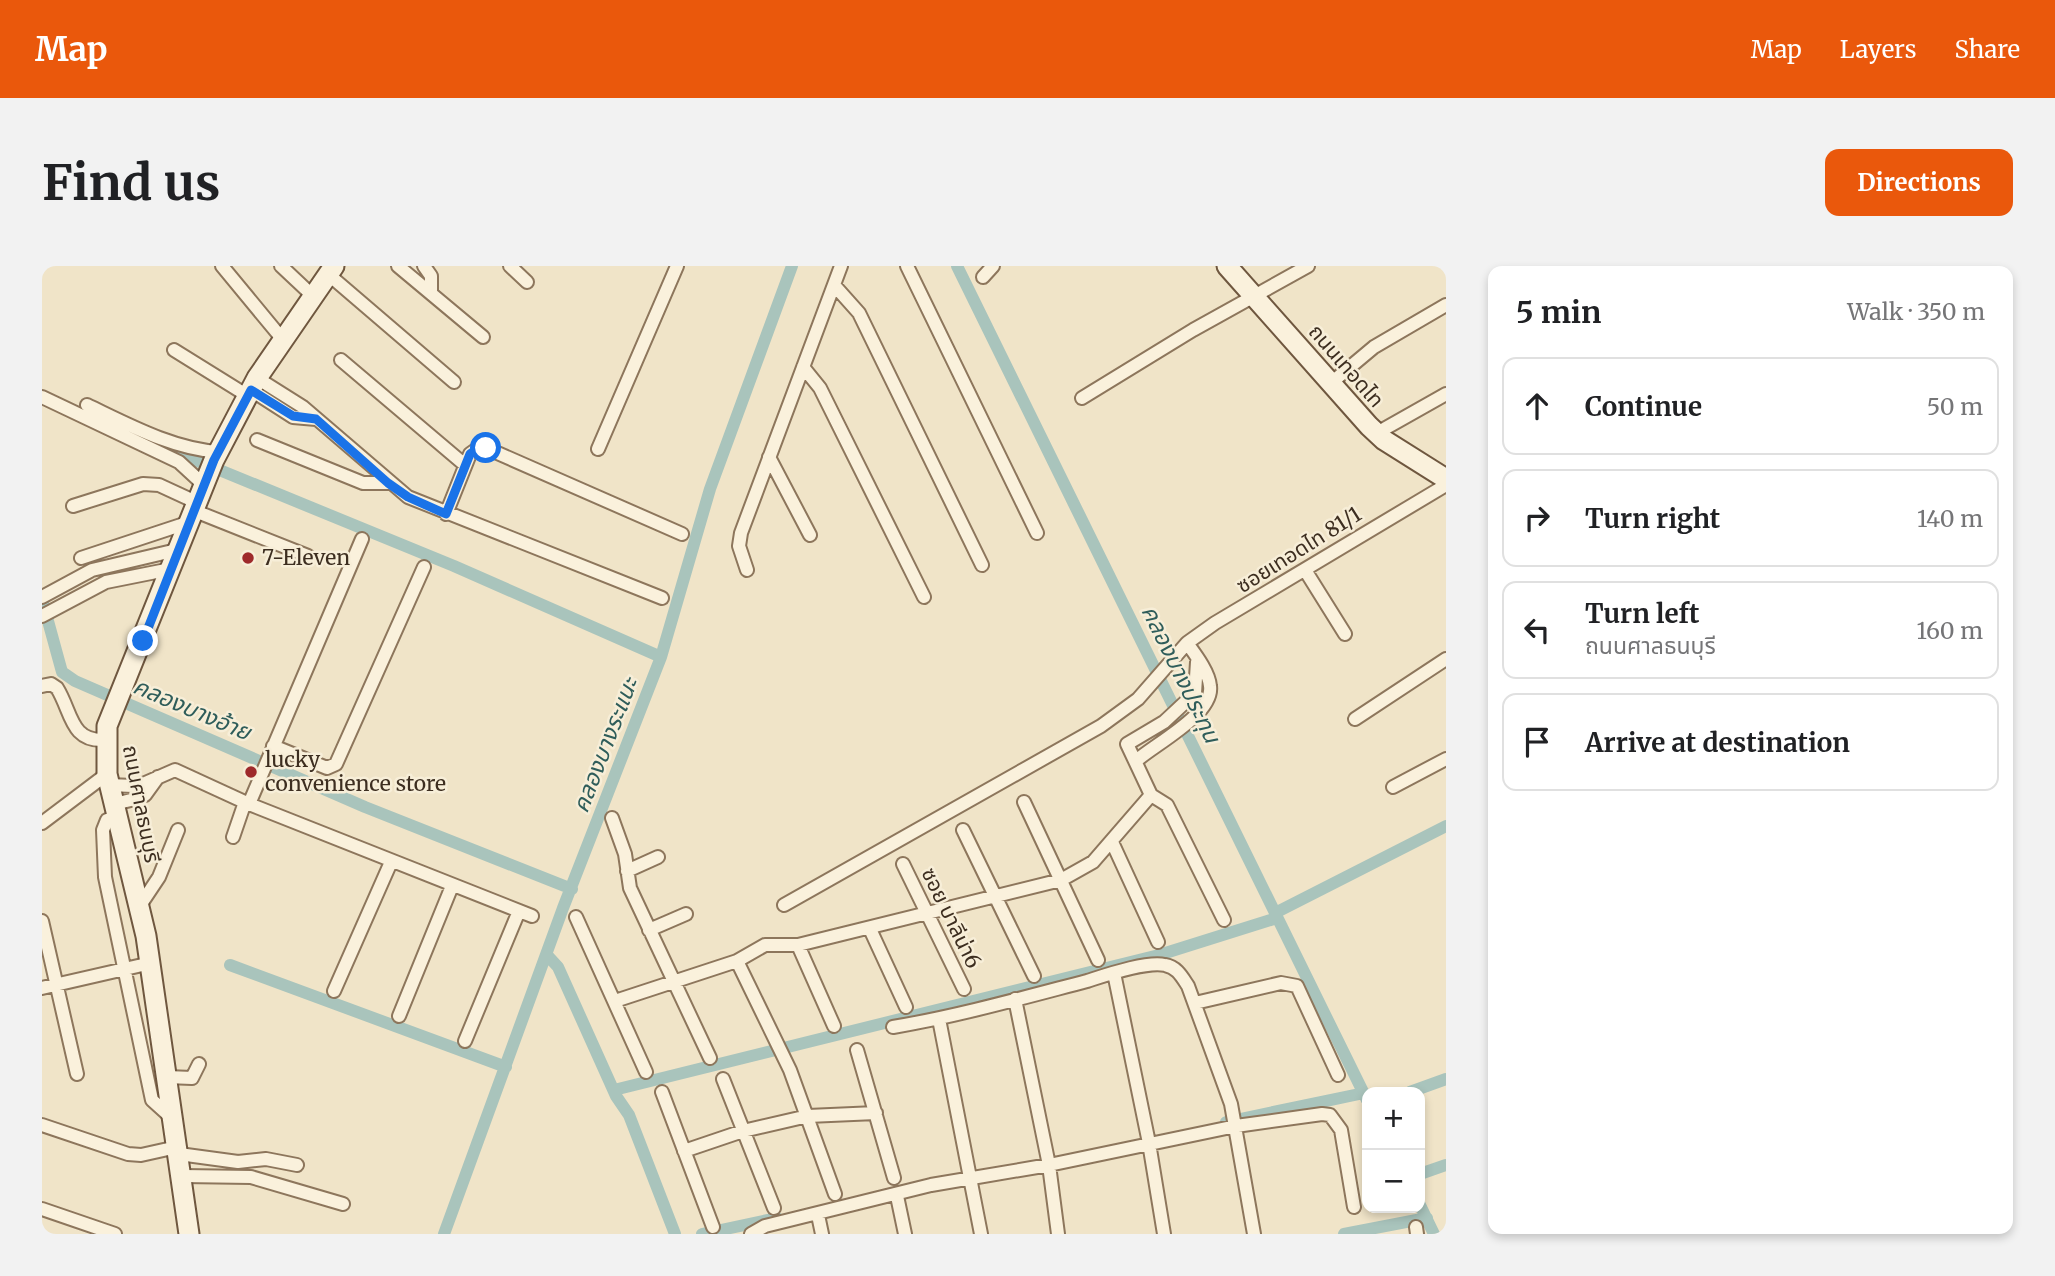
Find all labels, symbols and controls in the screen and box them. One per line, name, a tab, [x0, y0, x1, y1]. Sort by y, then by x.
text: Map	[35, 29, 108, 70]
text: Map	[1751, 34, 1802, 65]
text: Layers	[1840, 34, 1916, 65]
text: Share	[1954, 34, 2020, 65]
button: Directions	[1825, 149, 2013, 216]
text: Find us	[42, 152, 220, 213]
text: 5 min	[1516, 293, 1601, 331]
text: Walk · 350 m	[1847, 297, 1985, 326]
street label: ถนนเทอดไท	[1303, 318, 1390, 413]
icon: ahead	[1518, 387, 1556, 425]
text: Continue	[1585, 390, 1702, 423]
text: 50 m	[1927, 392, 1983, 421]
route start	[470, 432, 501, 463]
icon: right	[1518, 499, 1556, 537]
street label: ซอยเทอดไท 81/1	[1231, 500, 1366, 599]
text: Turn right	[1585, 502, 1720, 535]
text: 140 m	[1917, 504, 1983, 533]
place label: 7-Eleven	[262, 544, 350, 571]
marker: 7-Eleven	[240, 550, 256, 566]
text: Turn left	[1585, 597, 1699, 630]
water label: คลองบางประทุน	[1136, 600, 1228, 749]
icon: left	[1518, 611, 1556, 649]
text: 160 m	[1917, 616, 1983, 645]
route end	[127, 625, 158, 656]
text: ถนนศาลธนบุรี	[1585, 631, 1716, 660]
water label: คลองบางอ้าย	[129, 671, 256, 747]
water label: คลองบางระแนะ	[566, 671, 644, 816]
icon: arrive	[1518, 723, 1556, 761]
text: Arrive at destination	[1585, 726, 1850, 759]
street label: ถนนศาลธนบุรี	[117, 743, 166, 865]
place label: lucky convenience store	[265, 746, 446, 797]
marker: lucky convenience store	[243, 764, 259, 780]
street label: ซอย บาลีน่า6	[916, 863, 987, 972]
map controls	[1362, 1087, 1425, 1213]
button: +	[1362, 1087, 1425, 1150]
button: −	[1362, 1150, 1425, 1213]

